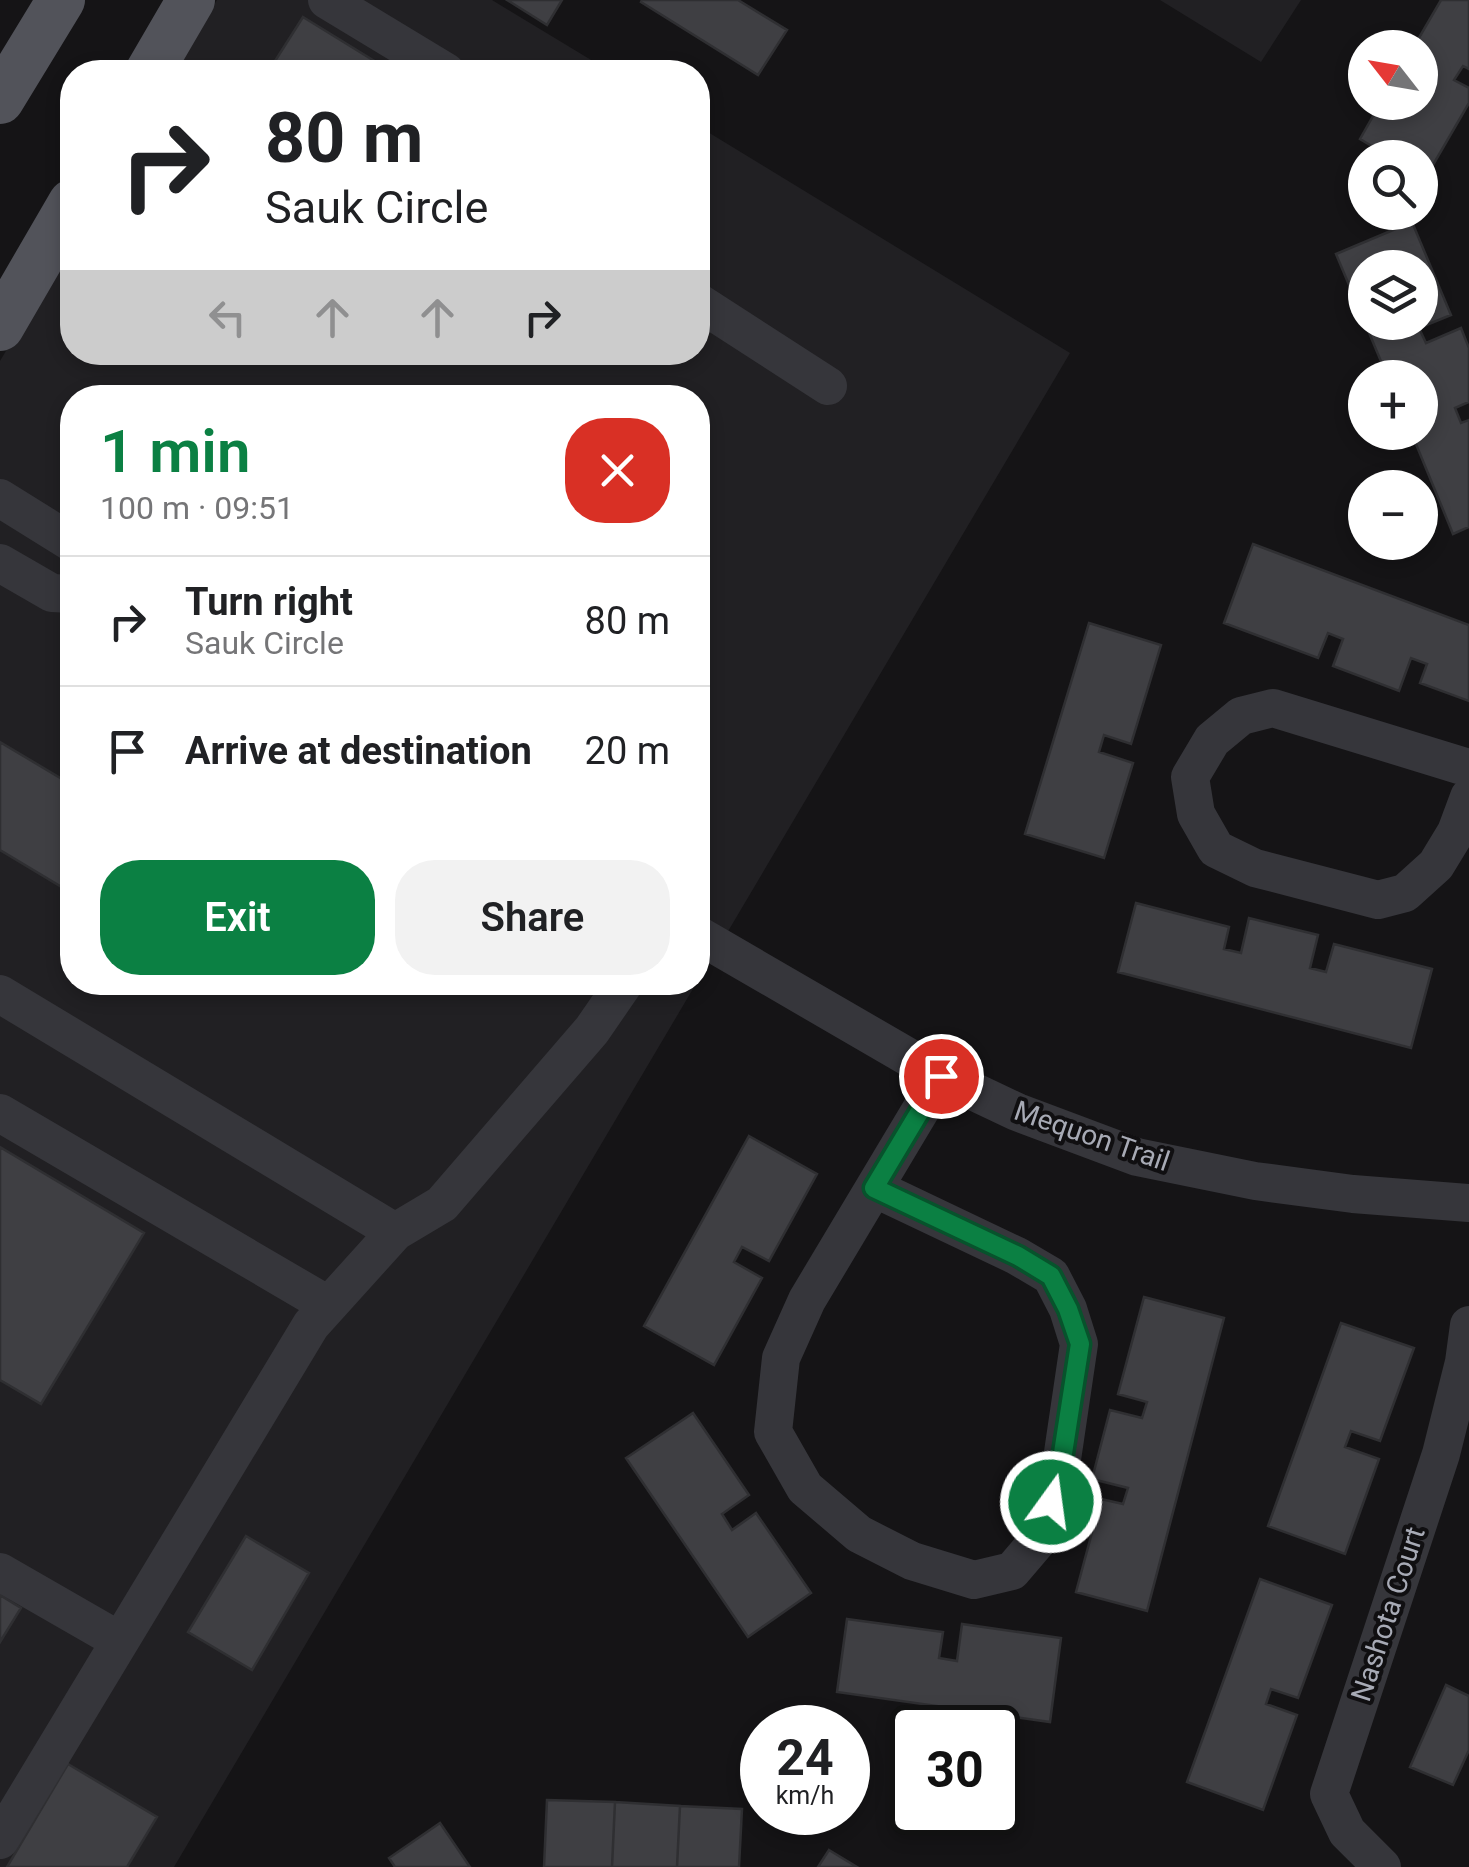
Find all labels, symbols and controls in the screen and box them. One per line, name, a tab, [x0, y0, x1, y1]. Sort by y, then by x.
north arrow	[1348, 30, 1438, 120]
map controls	[1348, 30, 1438, 560]
text: 80 m	[265, 97, 423, 179]
icon: right	[100, 100, 230, 230]
button: search	[1348, 140, 1438, 230]
text: Sauk Circle	[265, 181, 488, 234]
button: layers	[1348, 250, 1438, 340]
icon: left	[200, 290, 255, 345]
icon: ahead	[305, 290, 360, 345]
icon: ahead	[410, 290, 465, 345]
icon: right	[515, 290, 570, 345]
button: +	[1348, 360, 1438, 450]
text: 1 min	[100, 416, 250, 487]
button: close	[565, 418, 670, 523]
button: −	[1348, 470, 1438, 560]
text: 100 m · 09:51	[100, 489, 294, 527]
text: Turn right	[185, 580, 353, 624]
icon: right	[100, 594, 155, 649]
text: 80 m	[585, 599, 670, 643]
text: Sauk Circle	[185, 624, 344, 662]
icon: arrive	[100, 724, 155, 779]
text: Arrive at destination	[185, 729, 532, 773]
text: 20 m	[585, 729, 670, 773]
button: Exit	[100, 860, 375, 975]
button: Share	[395, 860, 670, 975]
pin	[899, 1034, 984, 1119]
icon: arrive	[914, 1049, 969, 1104]
street label: Mequon Trail	[1010, 1094, 1174, 1178]
position arrow	[999, 1450, 1103, 1554]
street label: Nashota Court	[1344, 1523, 1432, 1705]
speed limit sign: 30	[890, 1705, 1020, 1835]
text: 24	[776, 1729, 834, 1787]
text: km/h	[776, 1781, 834, 1810]

